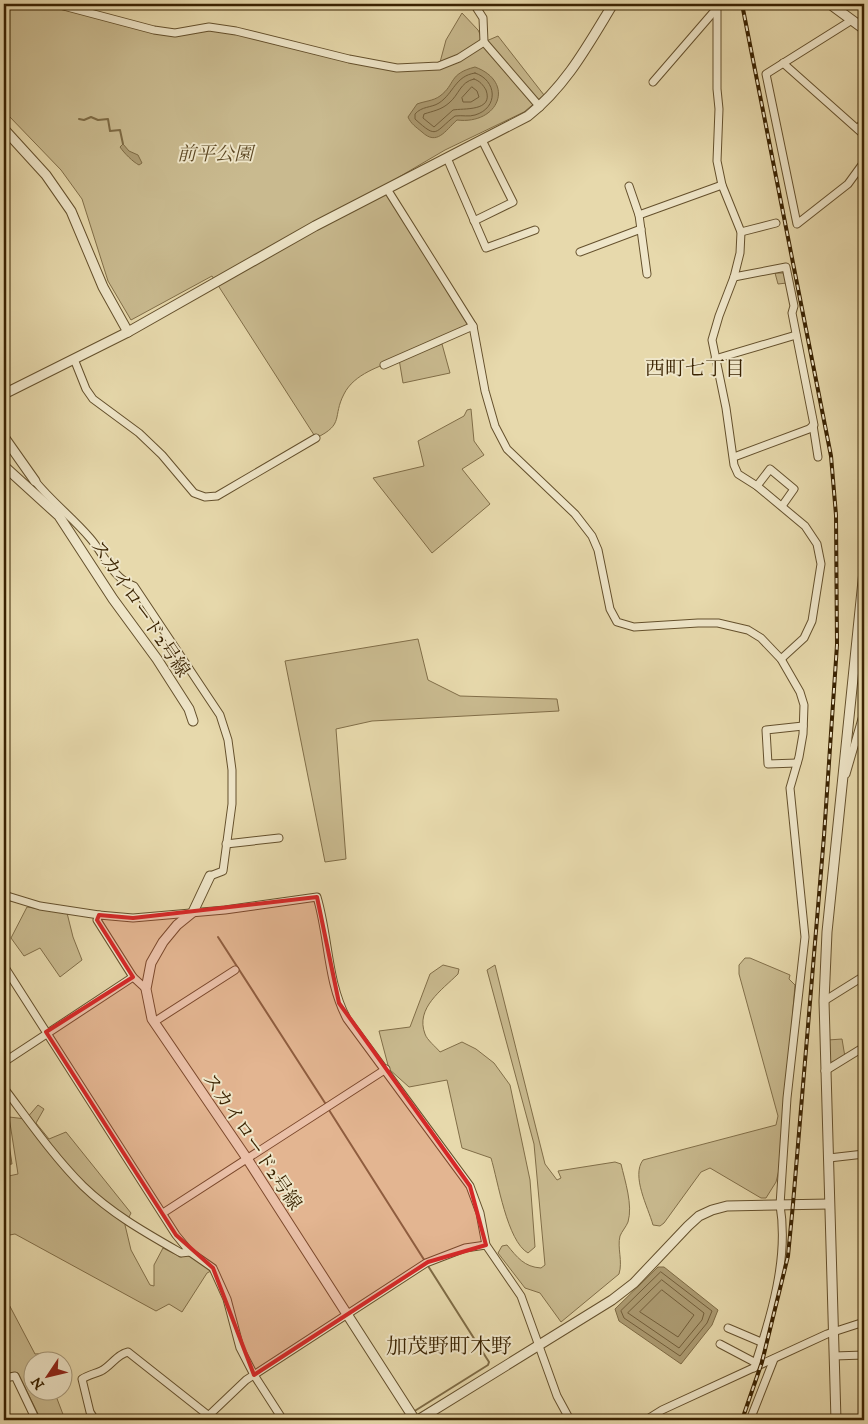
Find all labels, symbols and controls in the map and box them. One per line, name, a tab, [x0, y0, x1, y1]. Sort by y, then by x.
park label: 前平公園	[177, 143, 256, 166]
district label: 西町七丁目	[645, 357, 745, 382]
street label: スカイロード2号線	[85, 536, 194, 682]
street label: スカイロード2号線	[197, 1069, 306, 1215]
district label: 加茂野町木野	[386, 1334, 512, 1360]
north arrow	[22, 1352, 72, 1402]
text: N	[27, 1373, 49, 1393]

